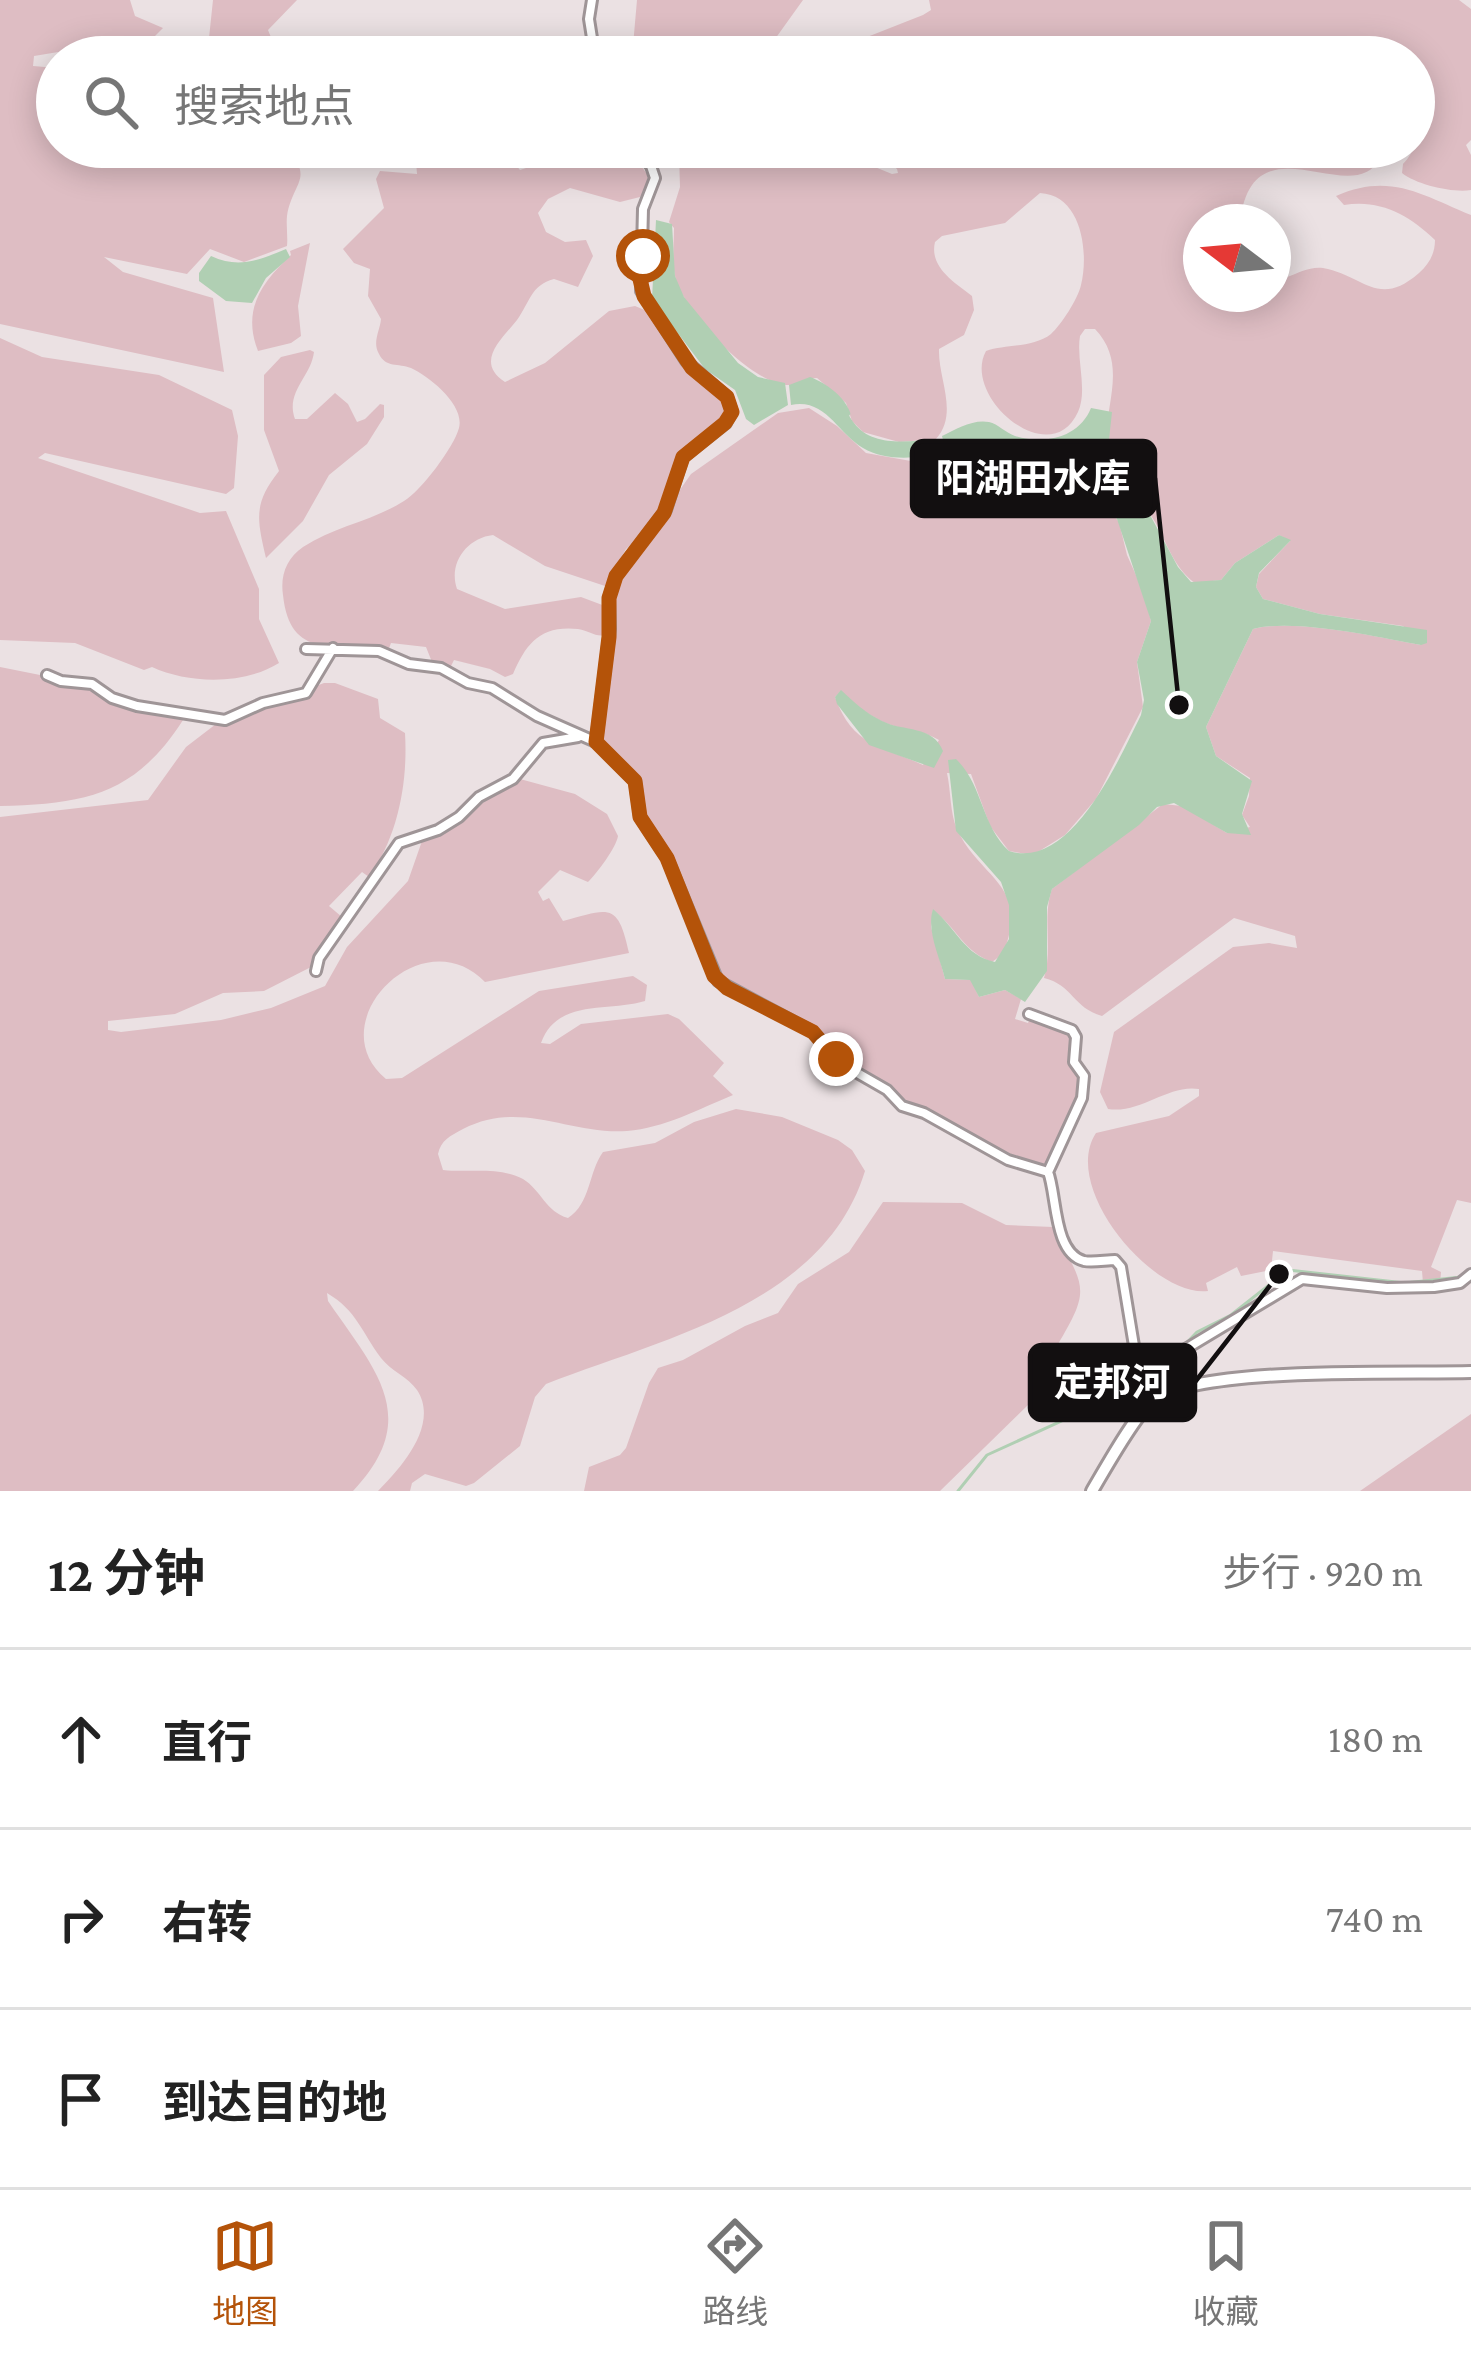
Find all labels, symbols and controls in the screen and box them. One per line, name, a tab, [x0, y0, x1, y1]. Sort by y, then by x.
search box	[36, 36, 1435, 168]
icon: search	[78, 69, 144, 135]
text: 搜索地点	[174, 82, 354, 132]
north arrow	[1183, 204, 1291, 312]
route start	[616, 229, 670, 283]
callout: 阳湖田水库	[912, 441, 1155, 516]
text: 阳湖田水库	[935, 457, 1131, 500]
route end	[809, 1032, 863, 1086]
callout: 定邦河	[1030, 1345, 1195, 1420]
text: 定邦河	[1053, 1361, 1171, 1404]
text: 12 分钟	[48, 1545, 205, 1602]
text: 步行 · 920 m	[1222, 1551, 1423, 1594]
icon: ahead	[48, 1706, 114, 1772]
text: 180 m	[1328, 1717, 1423, 1760]
text: 直行	[162, 1718, 252, 1768]
icon: right	[48, 1886, 114, 1952]
text: 740 m	[1326, 1897, 1423, 1940]
text: 右转	[162, 1898, 252, 1948]
icon: arrive	[48, 2066, 114, 2132]
text: 到达目的地	[162, 2078, 387, 2128]
tab: 地图	[212, 2213, 278, 2333]
tab: 路线	[702, 2213, 768, 2333]
tab: 收藏	[1193, 2213, 1259, 2333]

